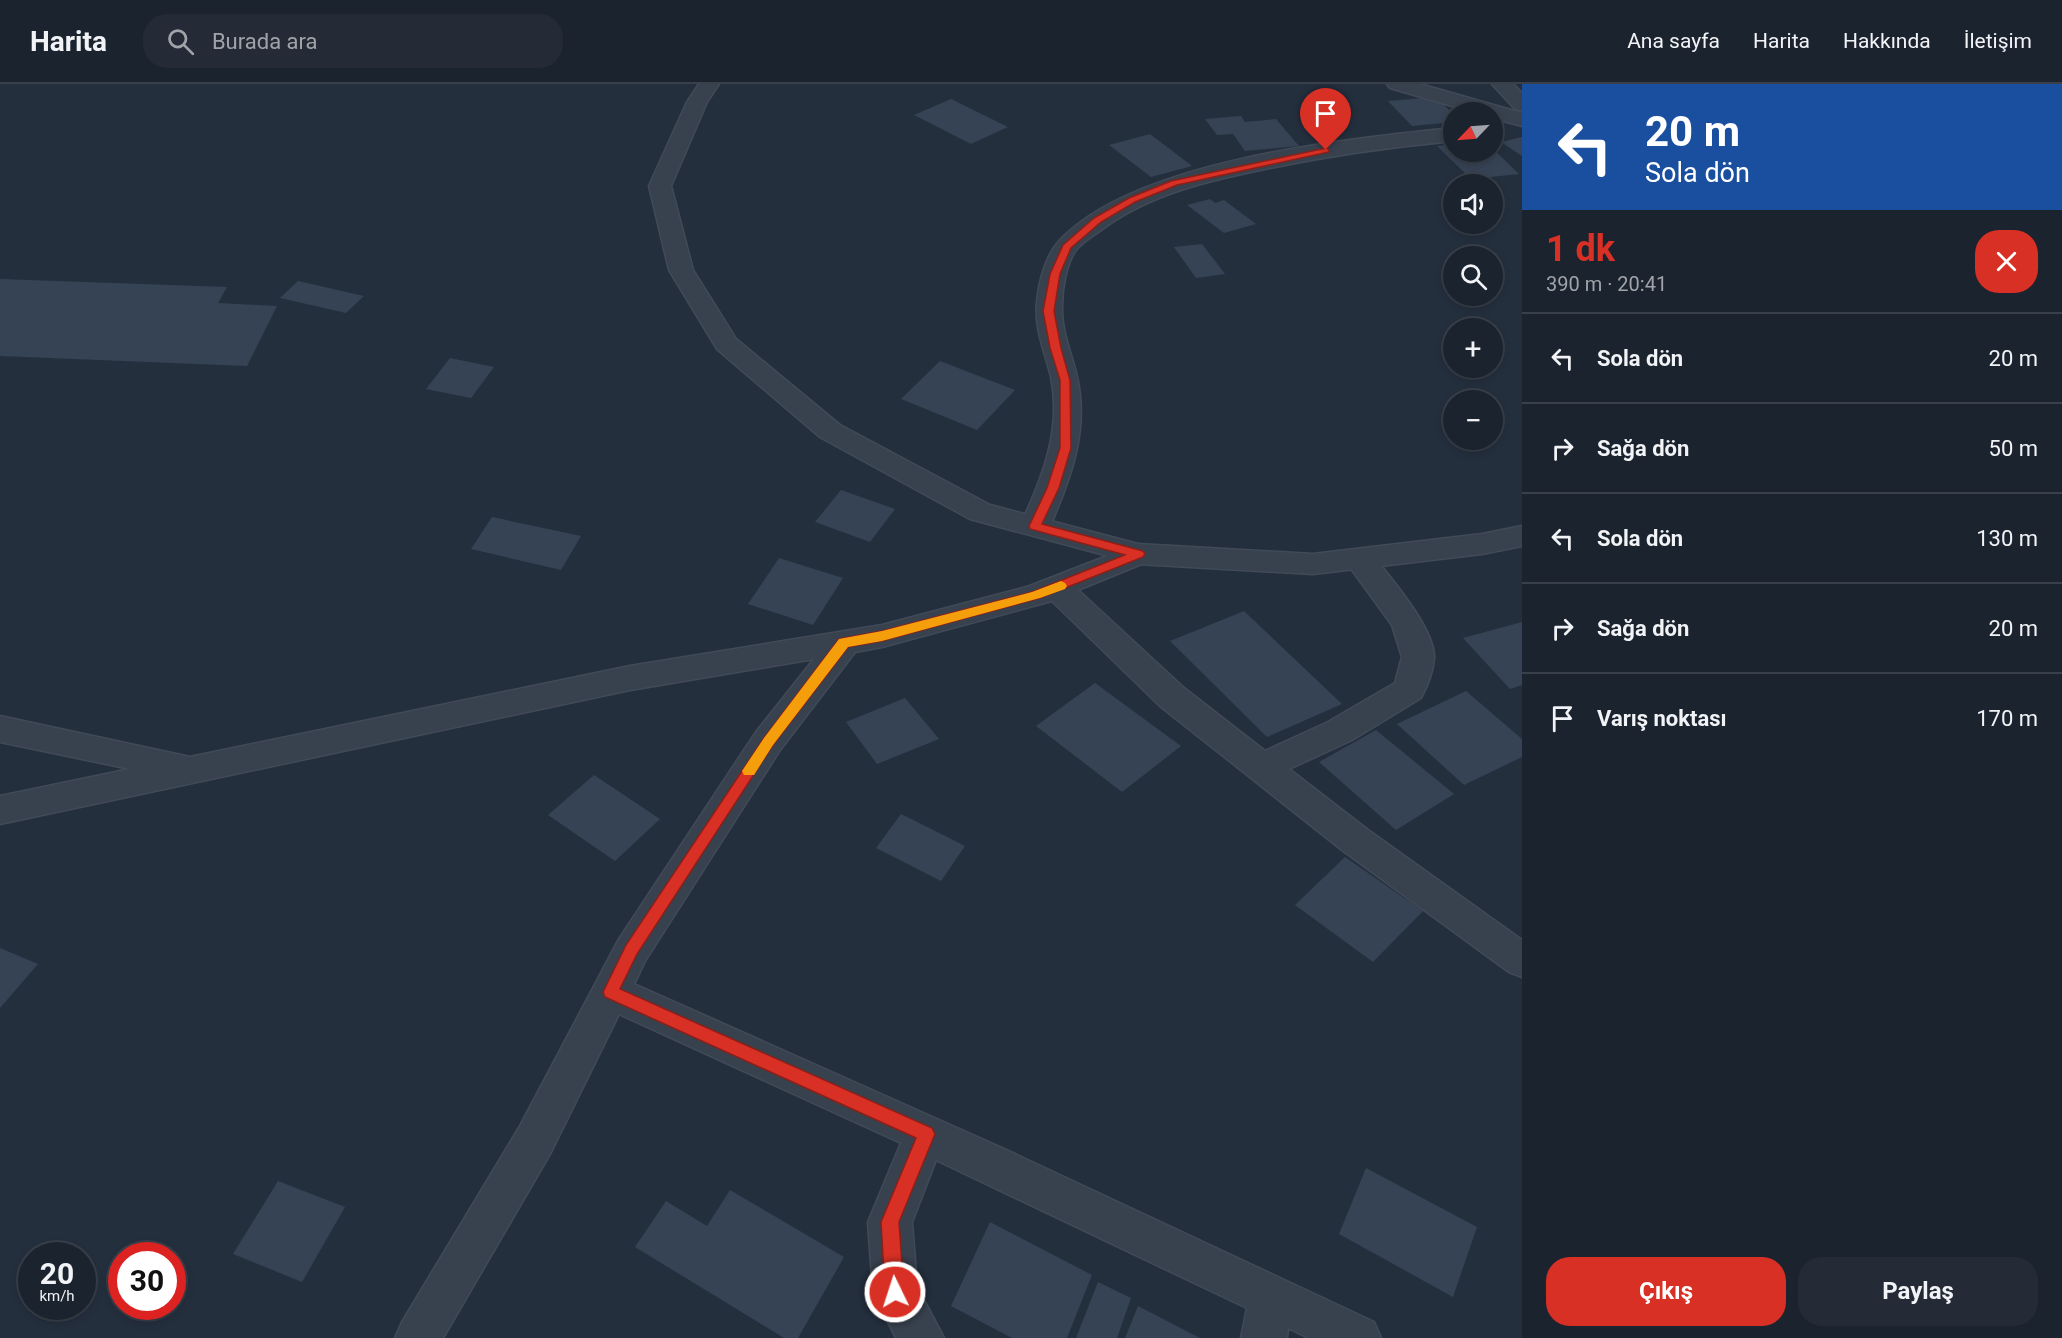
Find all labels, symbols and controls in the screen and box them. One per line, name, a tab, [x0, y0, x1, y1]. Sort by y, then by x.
search box	[143, 14, 563, 68]
text: Harita	[30, 25, 107, 58]
icon: search	[164, 25, 197, 58]
text: Burada ara	[212, 29, 318, 54]
text: Ana sayfa	[1627, 29, 1720, 53]
text: Harita	[1753, 29, 1810, 53]
text: Hakkında	[1843, 29, 1931, 53]
text: İletişim	[1964, 29, 2032, 53]
pin	[1300, 88, 1351, 150]
icon: arrive	[1309, 97, 1342, 130]
north arrow	[1443, 102, 1503, 162]
map controls	[1443, 102, 1503, 450]
text: 20 m	[1645, 107, 1740, 156]
icon: left	[1546, 108, 1624, 186]
text: Sola dön	[1645, 157, 1750, 189]
button: sound	[1443, 174, 1503, 234]
text: 1 dk	[1546, 228, 1615, 270]
button: close	[1975, 230, 2038, 293]
button: search	[1443, 246, 1503, 306]
text: 390 m · 20:41	[1546, 272, 1667, 296]
button: +	[1443, 318, 1503, 378]
icon: left	[1546, 342, 1579, 375]
text: Sola dön	[1597, 346, 1683, 371]
text: 20 m	[1989, 346, 2038, 371]
button: −	[1443, 390, 1503, 450]
icon: right	[1546, 432, 1579, 465]
text: Sağa dön	[1597, 436, 1689, 461]
text: 50 m	[1989, 436, 2038, 461]
icon: left	[1546, 522, 1579, 555]
text: Sola dön	[1597, 526, 1683, 551]
text: 130 m	[1976, 526, 2038, 551]
icon: right	[1546, 612, 1579, 645]
text: Sağa dön	[1597, 616, 1689, 641]
text: 20 m	[1989, 616, 2038, 641]
icon: arrive	[1546, 702, 1579, 735]
text: Varış noktası	[1597, 706, 1727, 731]
text: 170 m	[1976, 706, 2038, 731]
speed limit sign: 30	[108, 1242, 186, 1320]
text: 20	[40, 1256, 74, 1291]
button: Çıkış	[1546, 1257, 1786, 1326]
button: Paylaş	[1798, 1257, 2038, 1326]
position arrow	[863, 1260, 927, 1324]
text: km/h	[39, 1287, 75, 1305]

